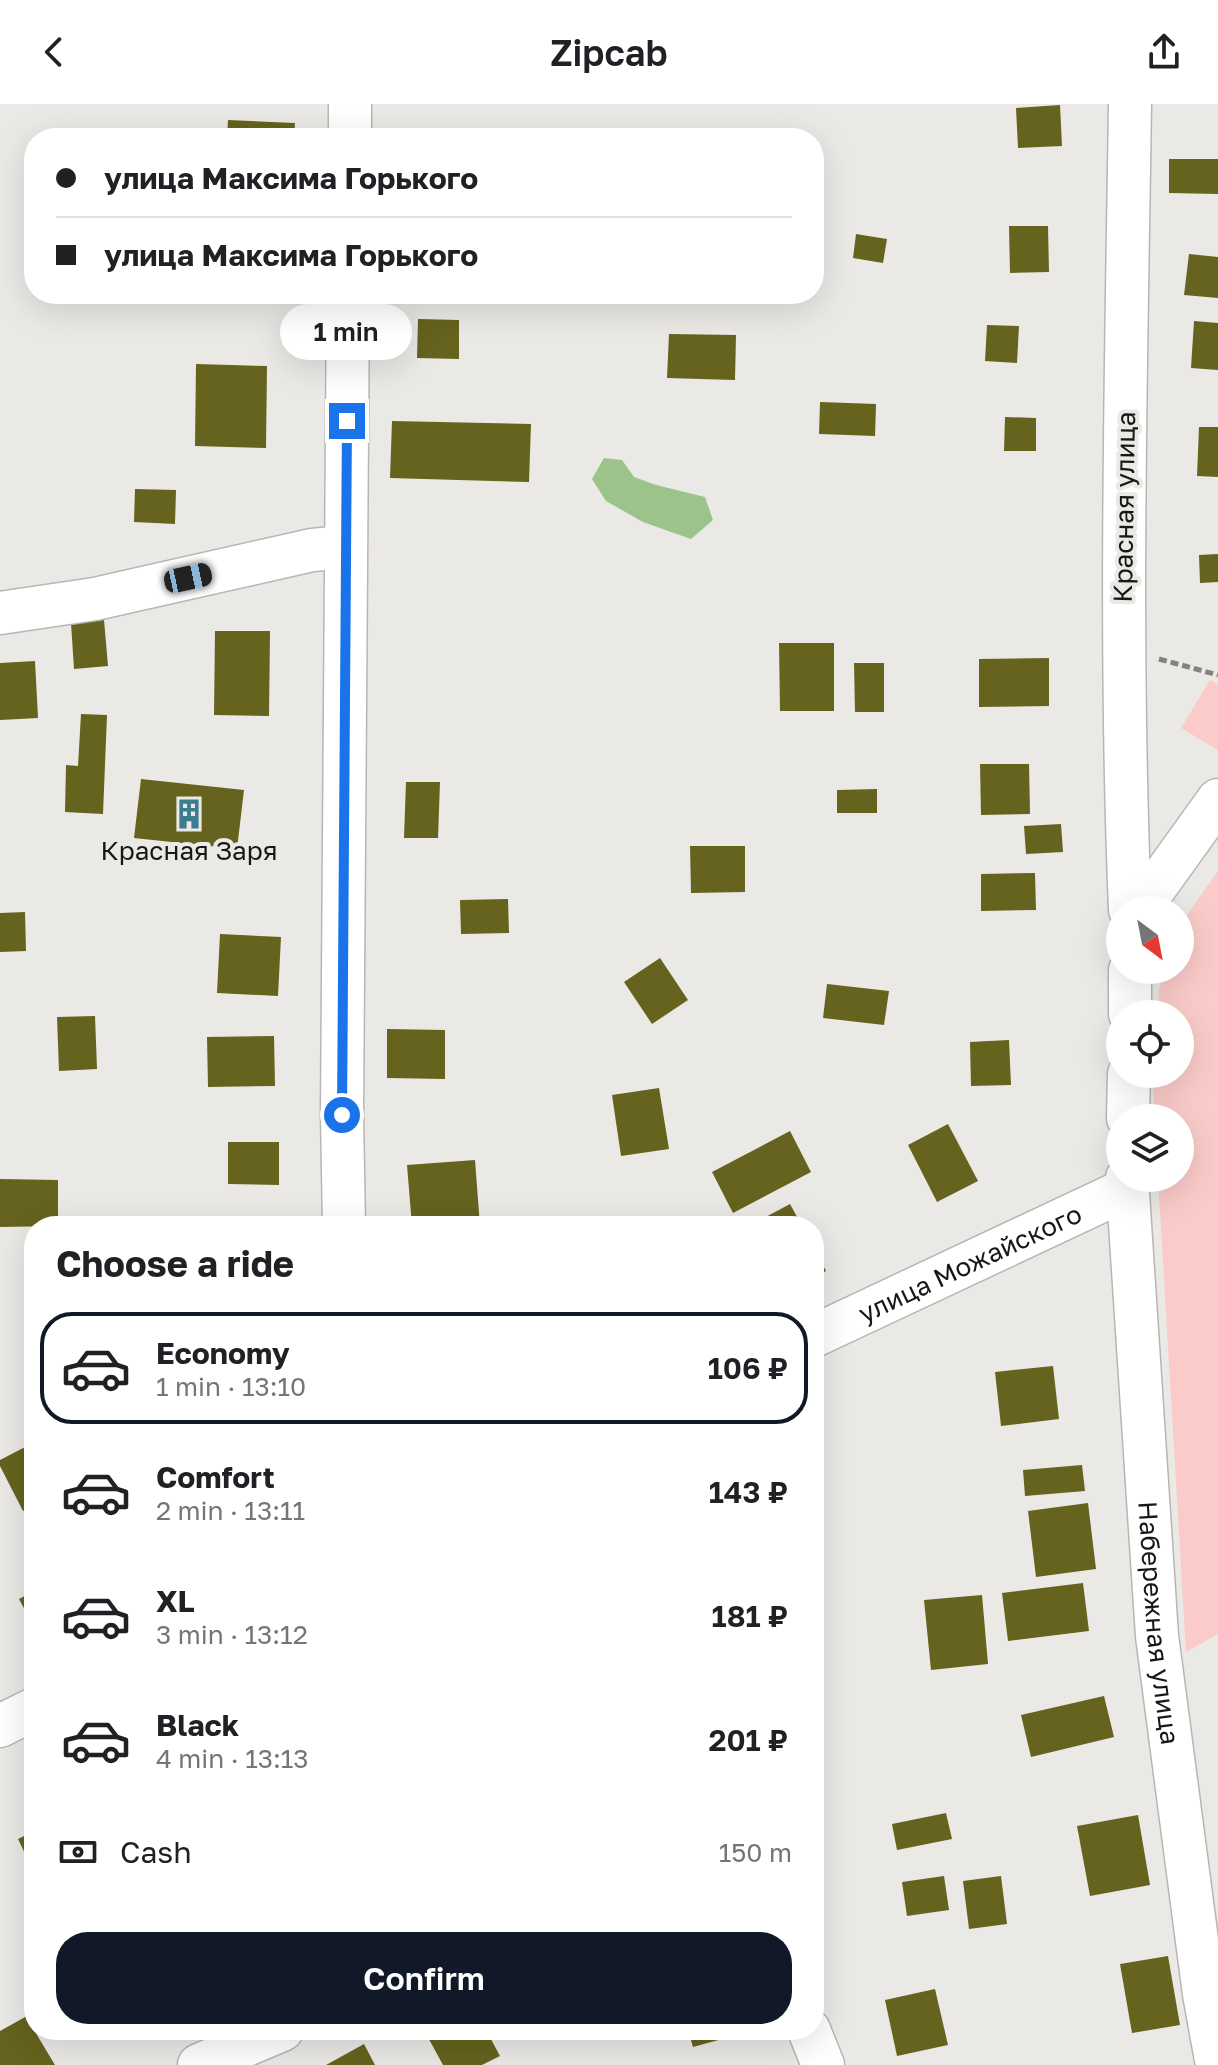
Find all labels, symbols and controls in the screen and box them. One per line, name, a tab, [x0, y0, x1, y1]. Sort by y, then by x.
icon: back	[32, 30, 76, 74]
icon: share	[1142, 30, 1186, 74]
text: Zipcab	[550, 31, 668, 74]
text: улица Максима Горького	[104, 160, 478, 196]
text: улица Максима Горького	[104, 237, 478, 273]
callout: 1 min	[281, 305, 413, 361]
text: 1 min	[313, 316, 379, 347]
route end	[329, 403, 365, 439]
street label: Красная улица	[1107, 411, 1141, 603]
car	[162, 561, 214, 595]
building icon: Красная Заря	[172, 797, 206, 831]
place label: Красная Заря	[100, 835, 278, 866]
north arrow	[1106, 896, 1194, 984]
map controls	[1106, 896, 1194, 1192]
button: locate	[1106, 1000, 1194, 1088]
route start	[324, 1097, 360, 1133]
button: layers	[1106, 1104, 1194, 1192]
street label: улица Можайского	[853, 1197, 1086, 1329]
text: Choose a ride	[56, 1242, 294, 1285]
icon: car	[60, 1332, 132, 1404]
text: Economy	[156, 1335, 290, 1371]
text: 106 ₽	[708, 1350, 788, 1386]
text: 1 min · 13:10	[156, 1371, 306, 1402]
icon: car	[60, 1456, 132, 1528]
text: Comfort	[156, 1459, 275, 1495]
text: 143 ₽	[709, 1474, 788, 1510]
text: 2 min · 13:11	[156, 1495, 305, 1526]
street label: Набережная улица	[1133, 1500, 1187, 1746]
icon: car	[60, 1580, 132, 1652]
text: XL	[156, 1583, 195, 1619]
text: 181 ₽	[712, 1598, 788, 1634]
text: 3 min · 13:12	[156, 1619, 308, 1650]
icon: car	[60, 1704, 132, 1776]
text: Black	[156, 1707, 239, 1743]
text: 201 ₽	[708, 1722, 788, 1758]
text: 4 min · 13:13	[156, 1743, 309, 1774]
icon: cash	[56, 1830, 100, 1874]
text: Cash	[120, 1834, 192, 1870]
text: 150 m	[719, 1837, 792, 1868]
button: Confirm	[56, 1932, 792, 2024]

